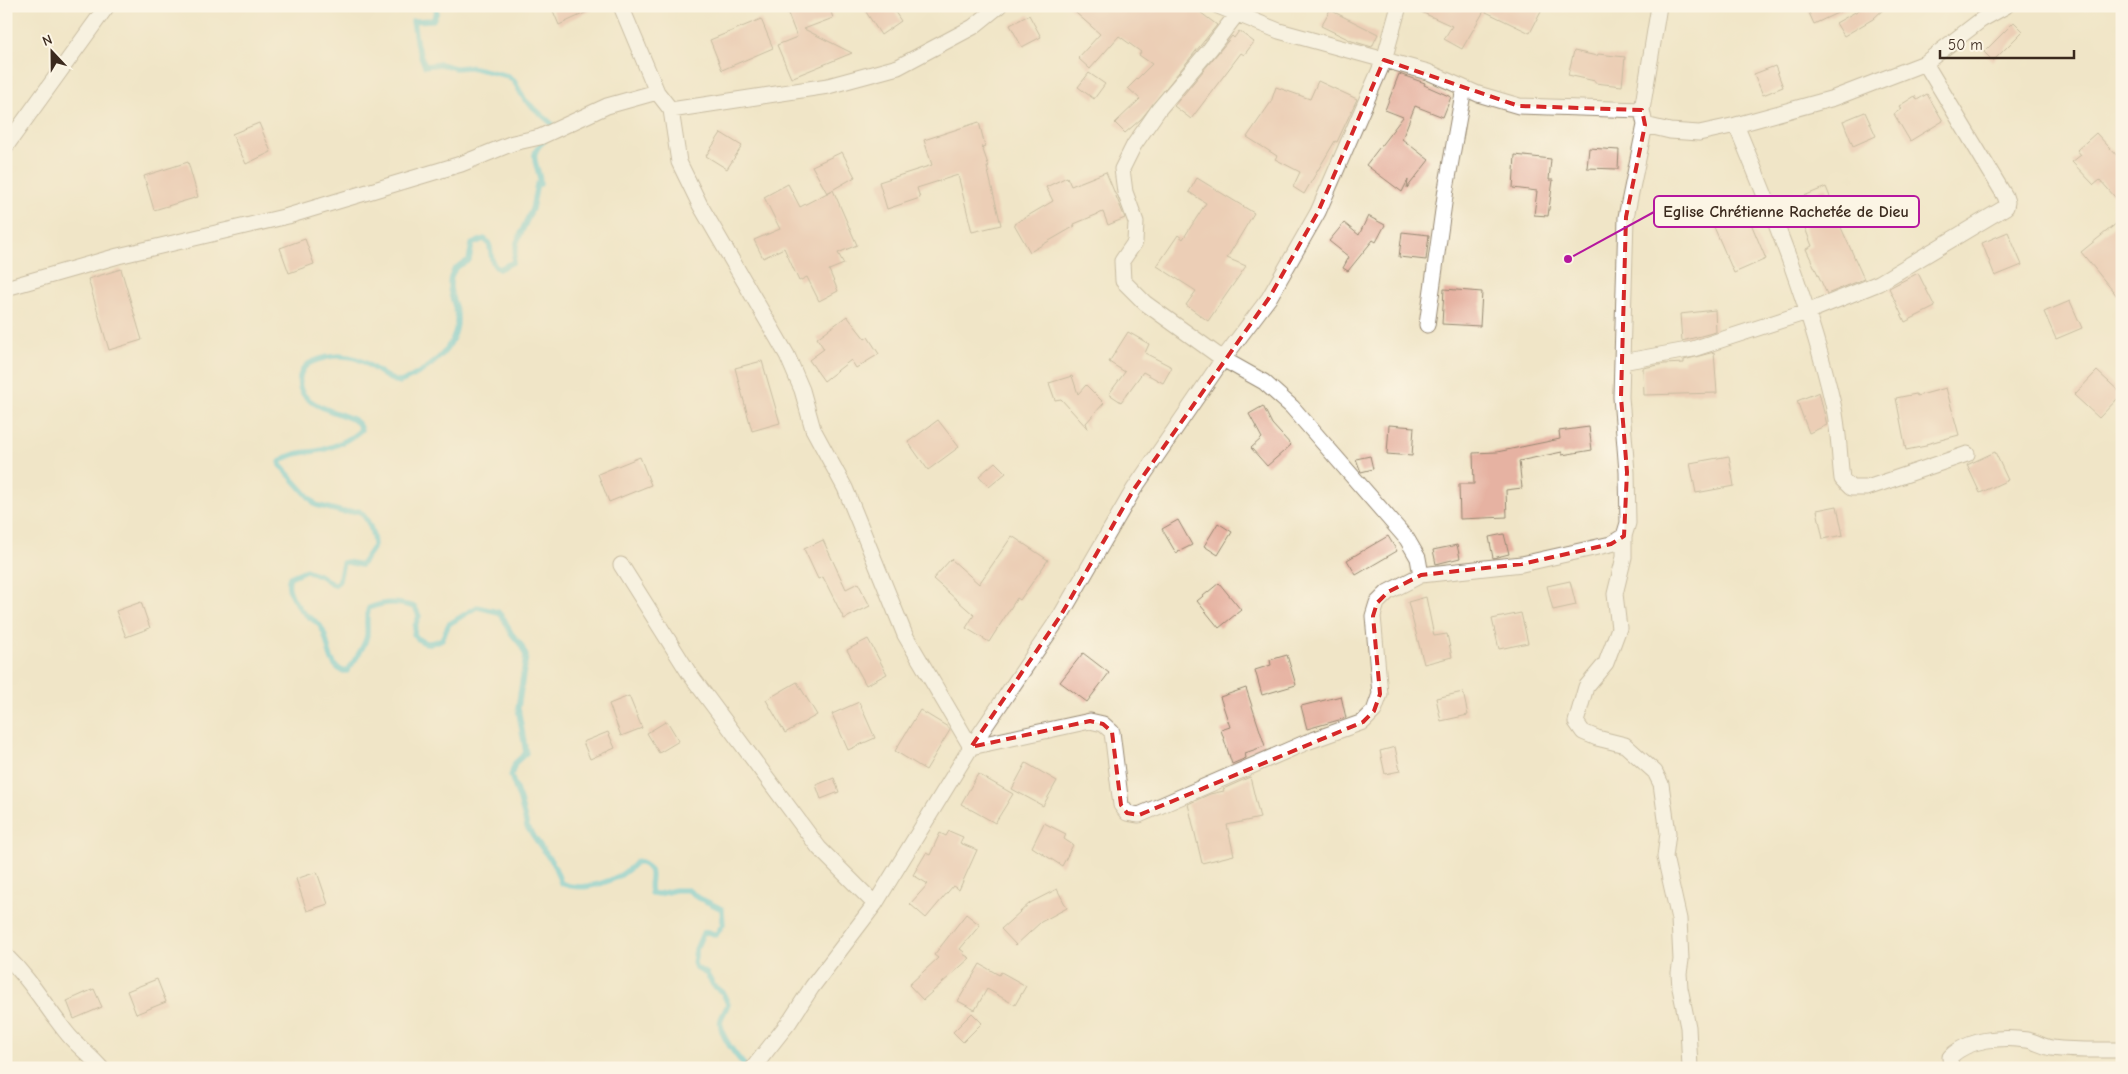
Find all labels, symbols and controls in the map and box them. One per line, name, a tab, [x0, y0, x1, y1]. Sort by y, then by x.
north arrow	[28, 28, 78, 78]
scale bar	[1940, 28, 2074, 60]
text: N	[40, 31, 55, 50]
text: 50 m	[1948, 36, 1983, 54]
callout: Eglise Chrétienne Rachetée de Dieu	[1654, 196, 1919, 227]
text: Eglise Chrétienne Rachetée de Dieu	[1663, 203, 1909, 221]

